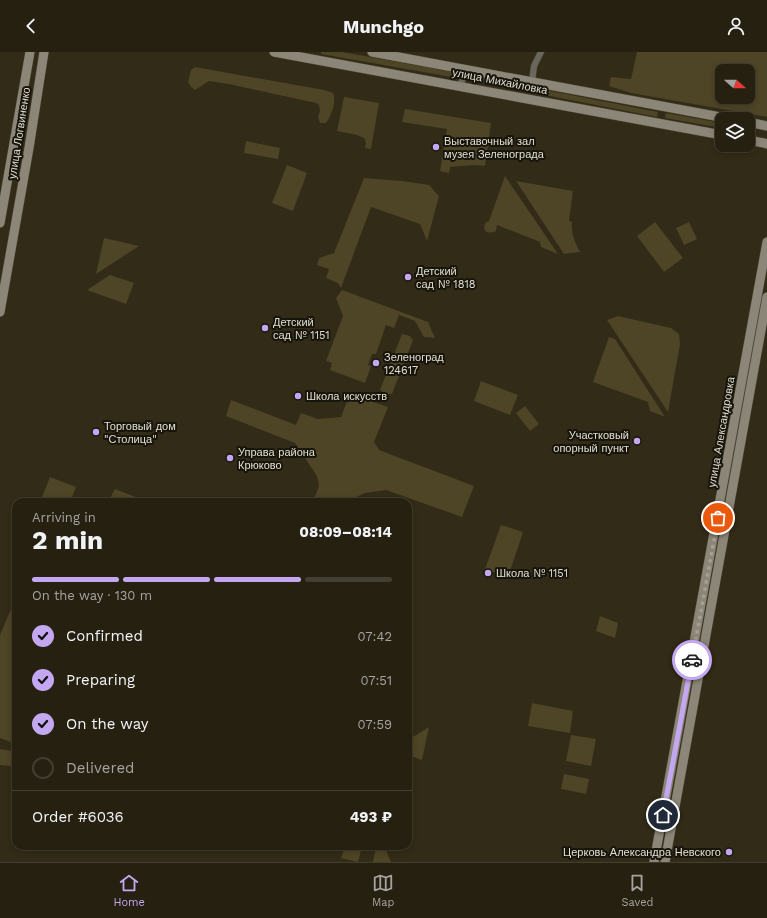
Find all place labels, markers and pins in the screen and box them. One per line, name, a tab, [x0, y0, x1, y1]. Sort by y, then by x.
place label: Выставочный зал музея Зеленограда	[444, 135, 545, 161]
marker: Выставочный зал музея Зеленограда	[431, 142, 441, 152]
place label: Детский сад № 1818	[416, 265, 476, 291]
marker: Детский сад № 1818	[403, 272, 413, 282]
place label: Детский сад № 1151	[273, 316, 330, 342]
marker: Детский сад № 1151	[260, 323, 270, 333]
place label: Зеленоград 124617	[384, 351, 444, 377]
marker: Зеленоград 124617	[371, 358, 381, 368]
place label: Школа искусств	[306, 390, 387, 403]
marker: Школа искусств	[293, 391, 303, 401]
place label: Торговый дом "Столица"	[104, 420, 176, 446]
marker: Торговый дом "Столица"	[91, 427, 101, 437]
place label: Участковый опорный пункт	[553, 429, 629, 455]
marker: Участковый опорный пункт	[632, 436, 642, 446]
place label: Управа района Крюково	[238, 446, 316, 472]
marker: Управа района Крюково	[225, 453, 235, 463]
pin	[701, 501, 735, 535]
place label: Школа № 1151	[496, 567, 568, 580]
marker: Школа № 1151	[483, 568, 493, 578]
pin	[646, 798, 680, 832]
place label: Церковь Александра Невского	[563, 846, 721, 859]
marker: Церковь Александра Невского	[724, 847, 734, 857]

